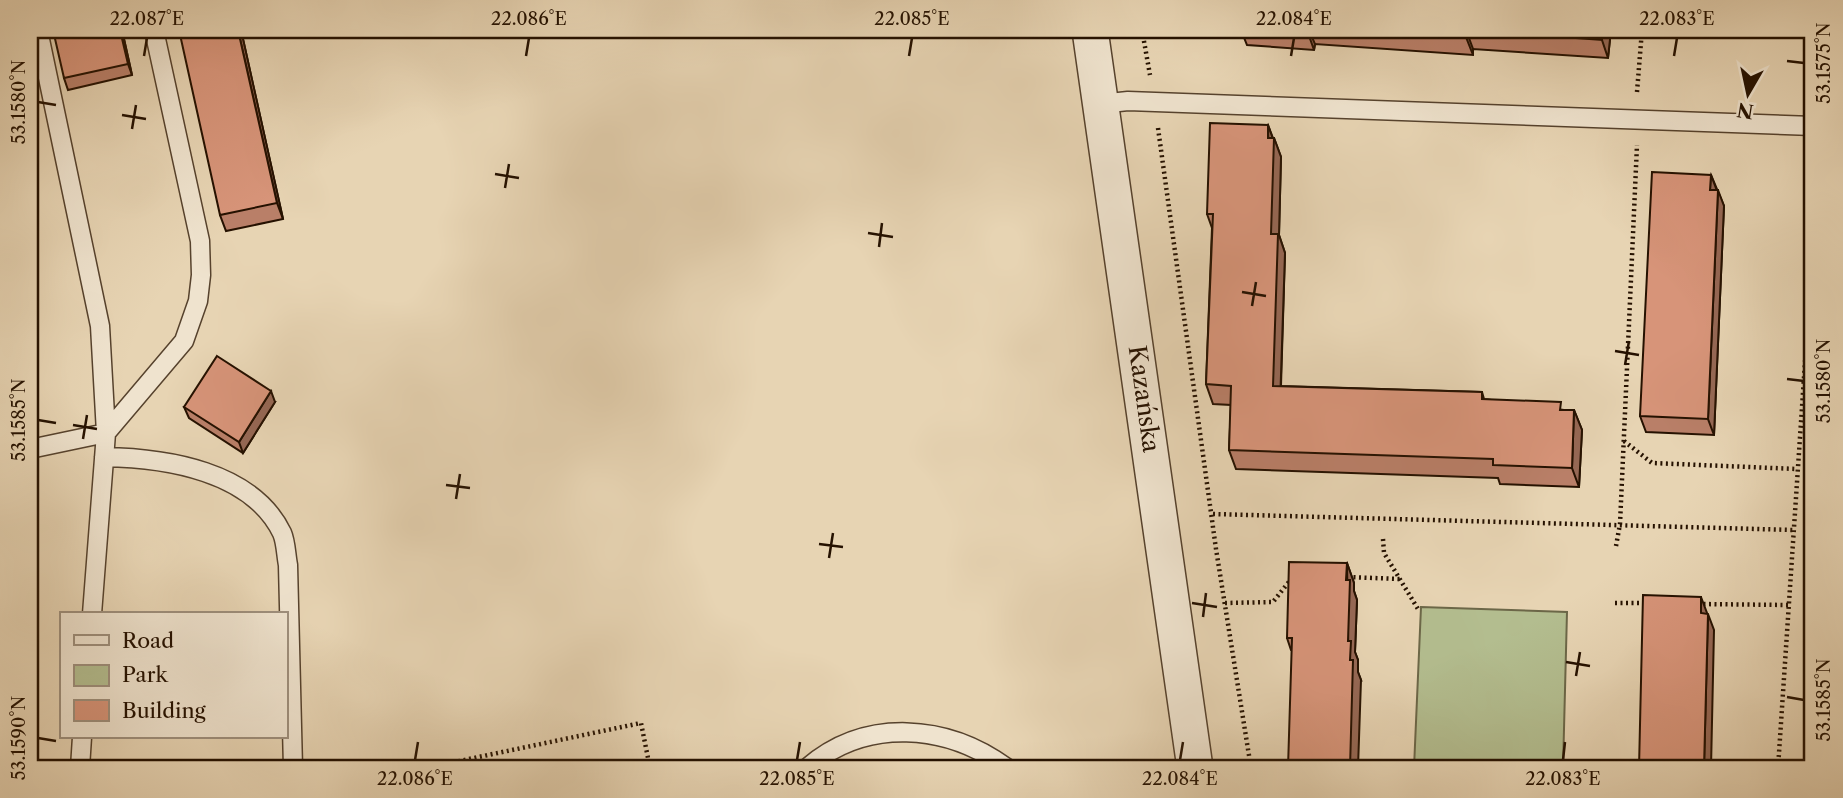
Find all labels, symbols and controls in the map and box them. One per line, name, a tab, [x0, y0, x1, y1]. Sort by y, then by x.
text: 22.087°E	[110, 8, 184, 30]
text: 22.086°E	[491, 8, 567, 30]
text: 22.085°E	[874, 8, 950, 30]
text: 22.084°E	[1256, 8, 1332, 30]
text: 22.083°E	[1639, 8, 1715, 30]
text: 53.1575°N	[1813, 22, 1835, 104]
text: 53.1580°N	[8, 60, 30, 144]
north arrow	[1714, 60, 1784, 130]
text: N	[1735, 98, 1755, 123]
text: 53.1580°N	[1813, 339, 1835, 423]
street label: Kazańska	[1123, 344, 1166, 455]
text: 53.1585°N	[8, 378, 30, 462]
legend	[60, 612, 287, 738]
text: Road	[122, 628, 174, 653]
text: 53.1585°N	[1813, 658, 1835, 742]
text: Park	[122, 662, 168, 687]
text: 53.1590°N	[8, 696, 30, 780]
text: Building	[122, 698, 207, 723]
text: 22.086°E	[377, 768, 453, 790]
text: 22.085°E	[759, 768, 835, 790]
text: 22.084°E	[1142, 768, 1218, 790]
text: 22.083°E	[1525, 768, 1601, 790]

